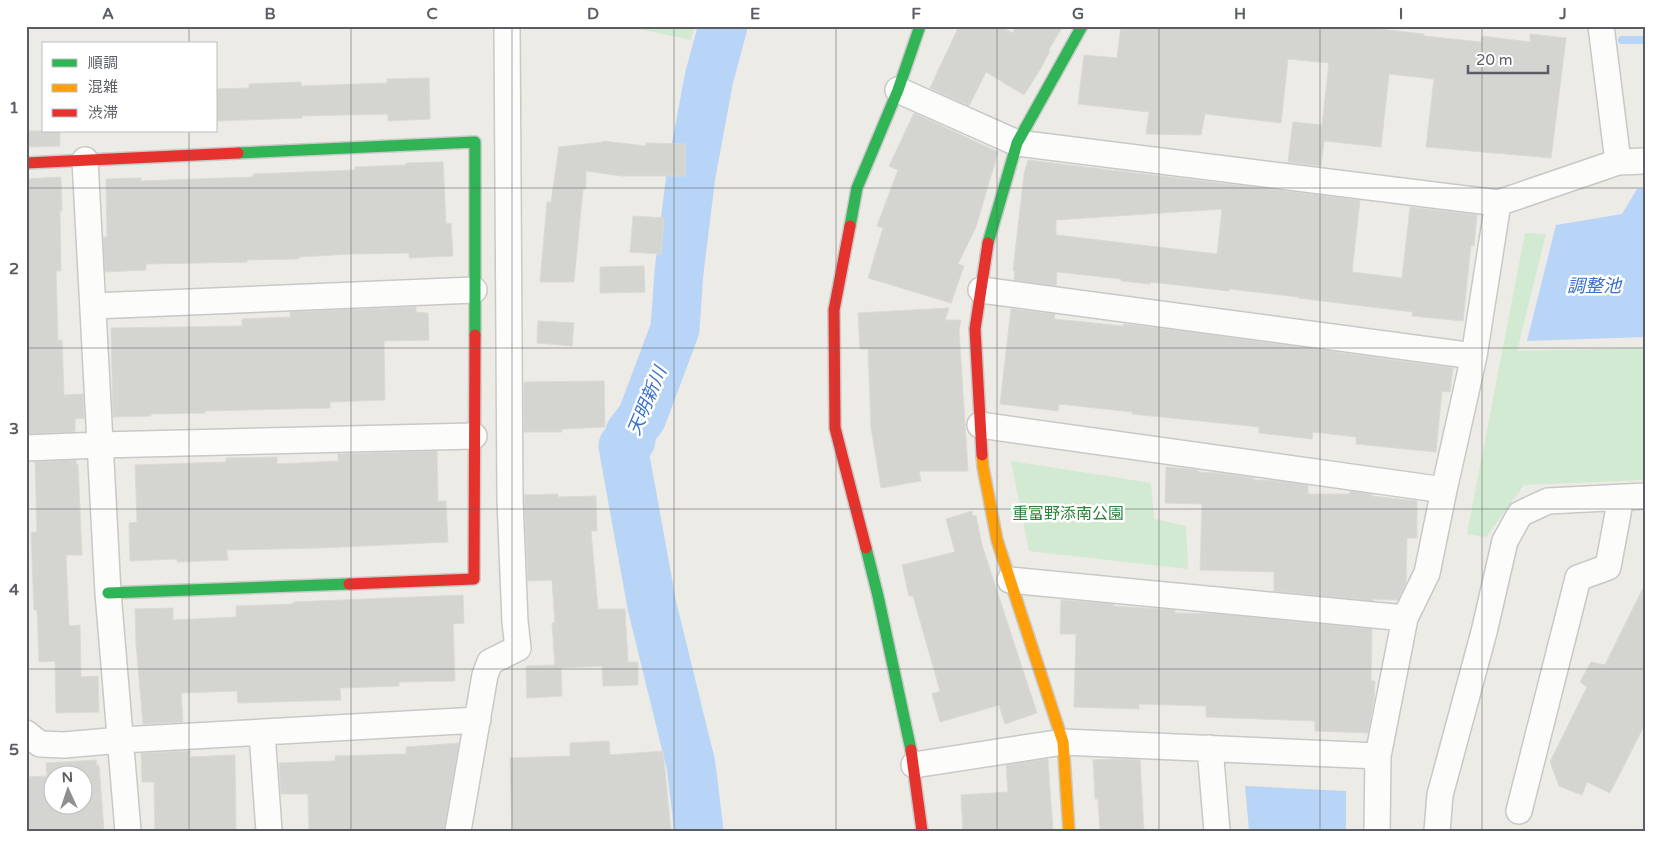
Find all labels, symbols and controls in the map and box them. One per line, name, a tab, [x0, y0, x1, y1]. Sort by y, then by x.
text: A	[102, 4, 114, 24]
text: B	[264, 4, 276, 24]
text: C	[426, 4, 438, 24]
text: D	[587, 4, 599, 24]
text: E	[750, 4, 760, 24]
text: F	[911, 4, 921, 24]
text: G	[1072, 4, 1084, 24]
text: H	[1234, 4, 1246, 24]
text: I	[1399, 4, 1403, 24]
text: J	[1558, 4, 1567, 24]
legend	[42, 42, 218, 132]
scale bar	[1468, 42, 1548, 74]
text: 20 m	[1476, 51, 1513, 69]
text: 順調	[88, 54, 118, 72]
text: 混雑	[88, 78, 118, 96]
text: 1	[9, 98, 19, 118]
text: 渋滞	[88, 104, 118, 122]
text: 2	[9, 259, 19, 279]
water label: 調整池	[1567, 275, 1623, 297]
water label: 天明新川	[623, 362, 672, 438]
text: 3	[9, 419, 19, 439]
park label: 重富野添南公園	[1012, 504, 1124, 524]
text: 4	[9, 580, 19, 600]
text: 5	[9, 740, 19, 760]
north arrow	[42, 764, 92, 814]
text: N	[61, 769, 73, 786]

